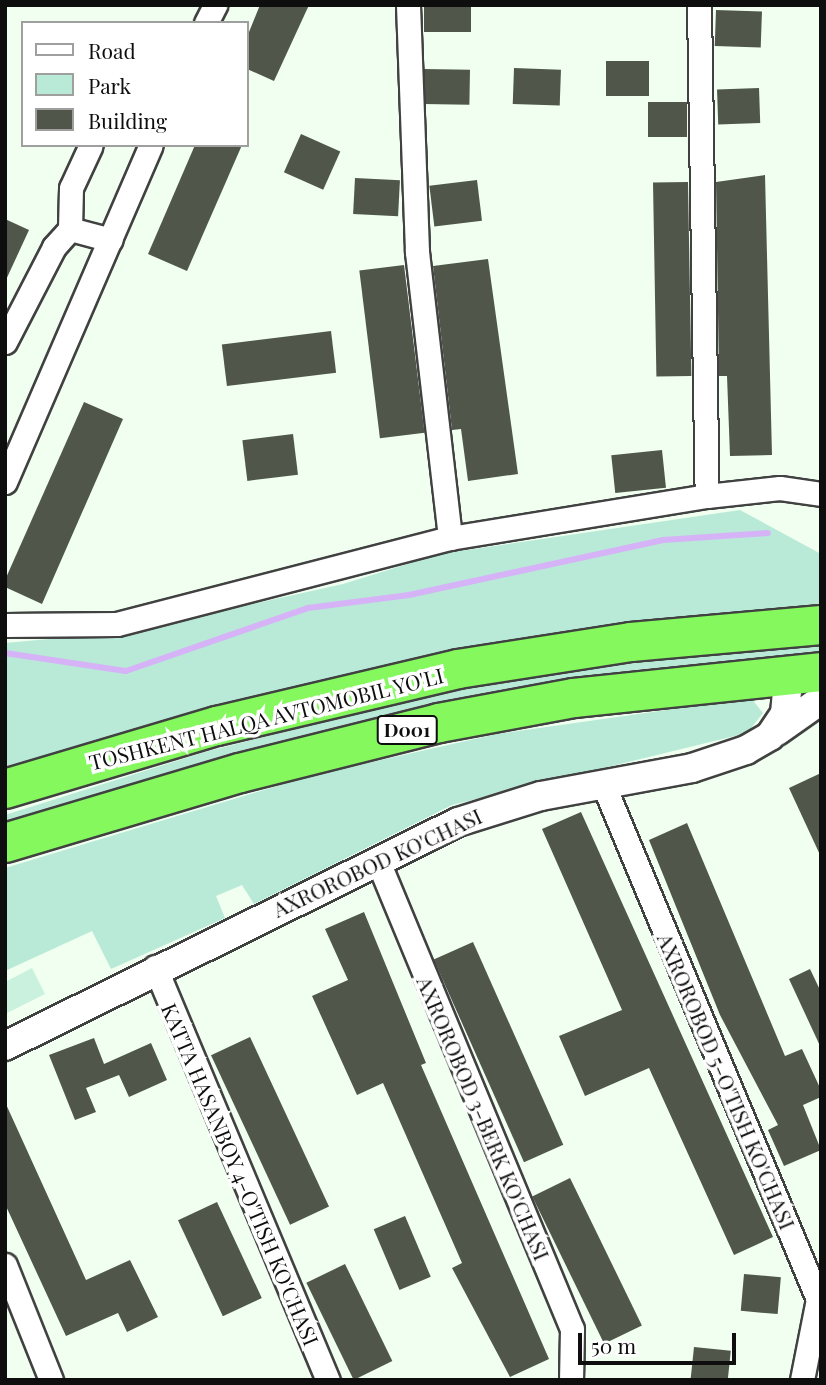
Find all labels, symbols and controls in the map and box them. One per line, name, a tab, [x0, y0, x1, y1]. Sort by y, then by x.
legend	[21, 21, 248, 147]
text: Road	[88, 36, 136, 64]
text: Park	[88, 71, 131, 99]
text: Building	[88, 106, 167, 134]
street label: TOSHKENT HALQA AVTOMOBIL YO'LI	[85, 661, 447, 775]
road number: D001	[376, 715, 438, 746]
street label: AXROROBOD KO'CHASI	[268, 802, 486, 922]
street label: AXROROBOD 5-O'TISH KO'CHASI	[653, 929, 801, 1233]
street label: AXROROBOD 3-BERK KO'CHASI	[413, 972, 555, 1264]
street label: KATTA HASANBOY 4-O'TISH KO'CHASI	[157, 998, 325, 1350]
scale bar	[581, 1318, 738, 1362]
text: 50 m	[591, 1331, 636, 1359]

